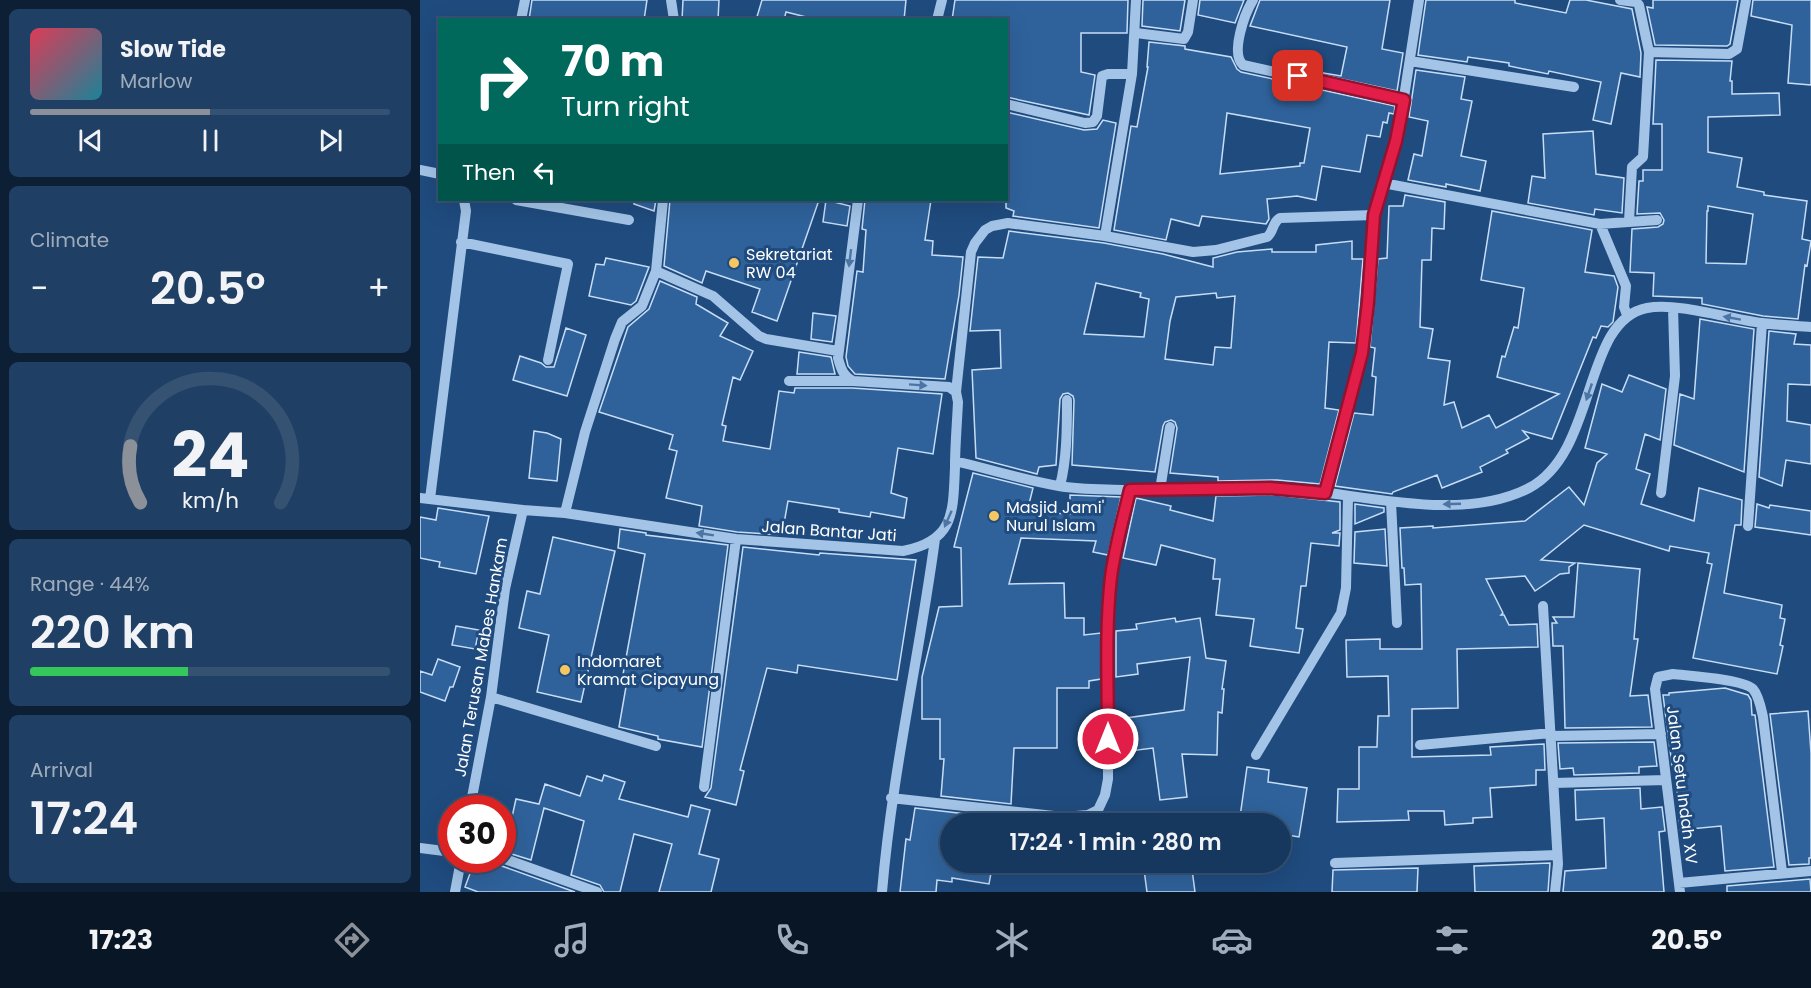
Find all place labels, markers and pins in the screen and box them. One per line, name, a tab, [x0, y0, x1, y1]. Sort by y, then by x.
pin	[1272, 50, 1323, 101]
place label: Sekretariat RW 04	[746, 243, 833, 284]
marker: Sekretariat RW 04	[727, 256, 741, 270]
place label: Masjid Jami' Nurul Islam	[1006, 496, 1104, 537]
marker: Masjid Jami' Nurul Islam	[987, 509, 1001, 523]
place label: Indomaret Kramat Cipayung	[577, 650, 719, 691]
marker: Indomaret Kramat Cipayung	[558, 663, 572, 677]

